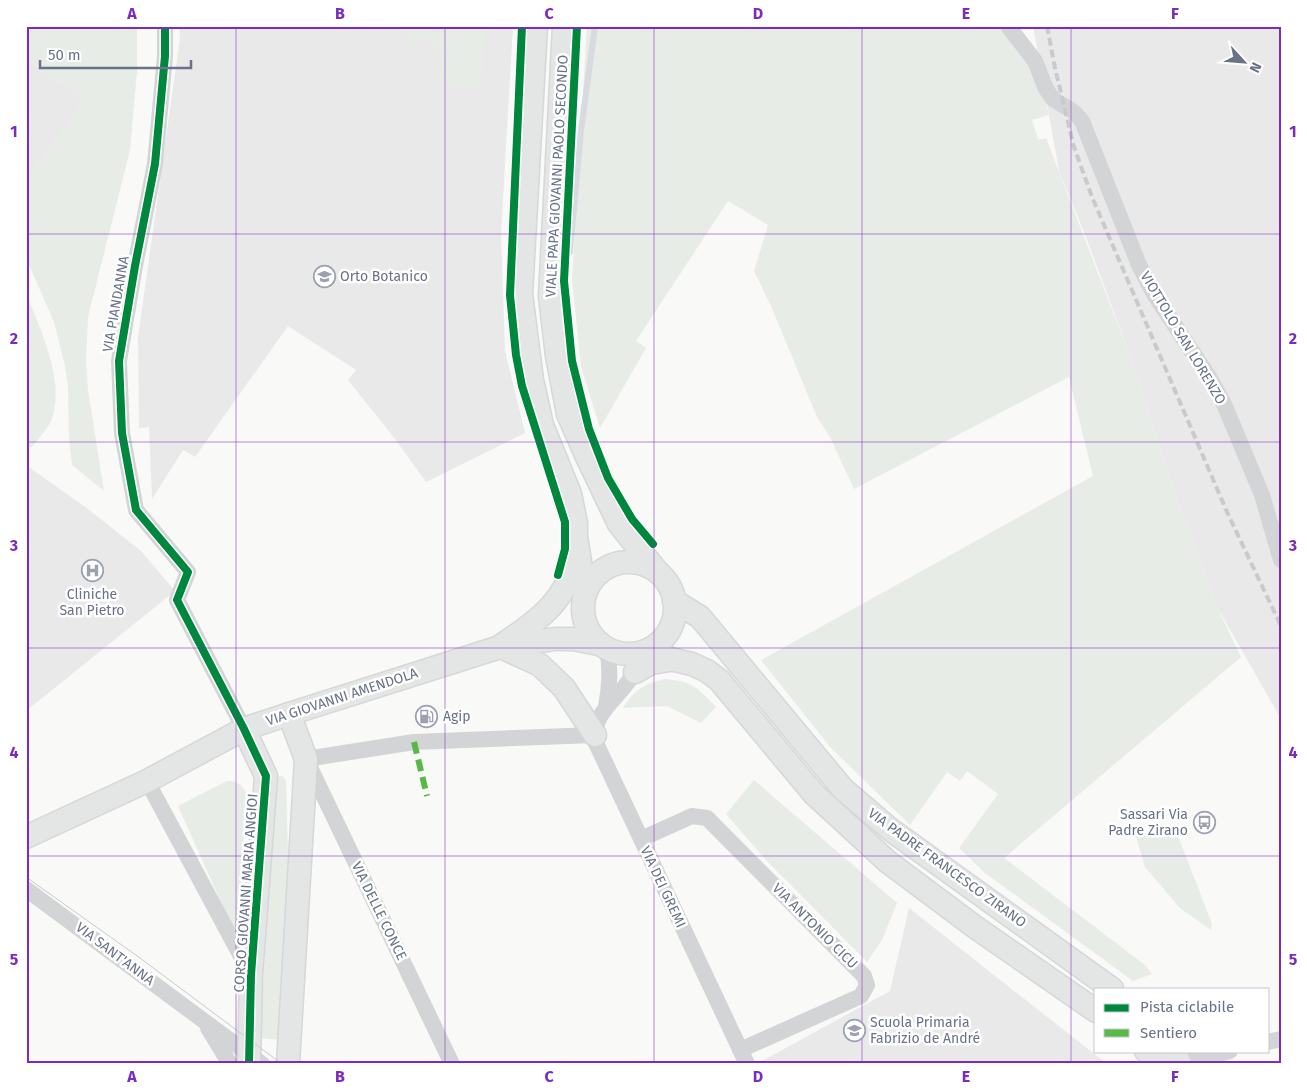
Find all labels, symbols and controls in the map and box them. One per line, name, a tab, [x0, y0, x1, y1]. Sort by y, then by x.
text: A	[126, 4, 137, 23]
text: B	[335, 4, 345, 23]
text: C	[544, 4, 554, 23]
text: D	[753, 4, 763, 23]
text: E	[962, 4, 970, 23]
text: F	[1171, 4, 1179, 23]
scale bar	[40, 38, 191, 70]
north arrow	[1220, 38, 1270, 88]
text: 50 m	[48, 46, 81, 64]
street label: VIALE PAPA GIOVANNI PAOLO SECONDO	[542, 54, 572, 298]
text: N	[1246, 60, 1265, 75]
text: 1	[10, 122, 18, 141]
text: 1	[1289, 122, 1297, 141]
street label: VIA PIANDANNA	[99, 254, 133, 354]
school or university icon: Orto Botanico	[312, 264, 336, 288]
place label: Orto Botanico	[340, 268, 428, 285]
street label: VIOTTOLO SAN LORENZO	[1137, 269, 1229, 407]
text: 2	[10, 329, 18, 348]
text: 2	[1289, 329, 1297, 348]
text: 3	[9, 536, 18, 555]
text: 3	[1288, 536, 1297, 555]
hospital icon: Cliniche San Pietro	[80, 559, 104, 583]
place label: Cliniche San Pietro	[59, 586, 125, 619]
street label: VIA GIOVANNI AMENDOLA	[264, 664, 420, 730]
fuel station icon: Agip	[415, 704, 439, 728]
place label: Agip	[443, 708, 471, 725]
text: 4	[9, 743, 19, 762]
text: 4	[1288, 743, 1298, 762]
street label: CORSO GIOVANNI MARIA ANGIOI	[231, 793, 261, 993]
street label: VIA PADRE FRANCESCO ZIRANO	[865, 805, 1029, 931]
place label: Sassari Via Padre Zirano	[1108, 806, 1188, 839]
bus stop icon: Sassari Via Padre Zirano	[1192, 810, 1216, 834]
street label: VIA DEI GREMI	[637, 844, 689, 930]
street label: VIA DELLE CONCE	[348, 859, 410, 963]
street label: VIA ANTONIO CICU	[769, 880, 861, 972]
street label: VIA SANT'ANNA	[72, 919, 158, 989]
text: 5	[10, 950, 19, 969]
text: 5	[1289, 950, 1298, 969]
legend	[1094, 988, 1270, 1052]
text: Pista ciclabile	[1140, 998, 1234, 1016]
place label: Scuola Primaria Fabrizio de André	[870, 1014, 980, 1047]
school or university icon: Scuola Primaria Fabrizio de André	[842, 1018, 866, 1042]
text: Sentiero	[1140, 1024, 1197, 1042]
text: A	[126, 1067, 137, 1086]
text: B	[335, 1067, 345, 1086]
text: C	[544, 1067, 554, 1086]
text: D	[753, 1067, 763, 1086]
text: E	[962, 1067, 970, 1086]
text: F	[1171, 1067, 1179, 1086]

